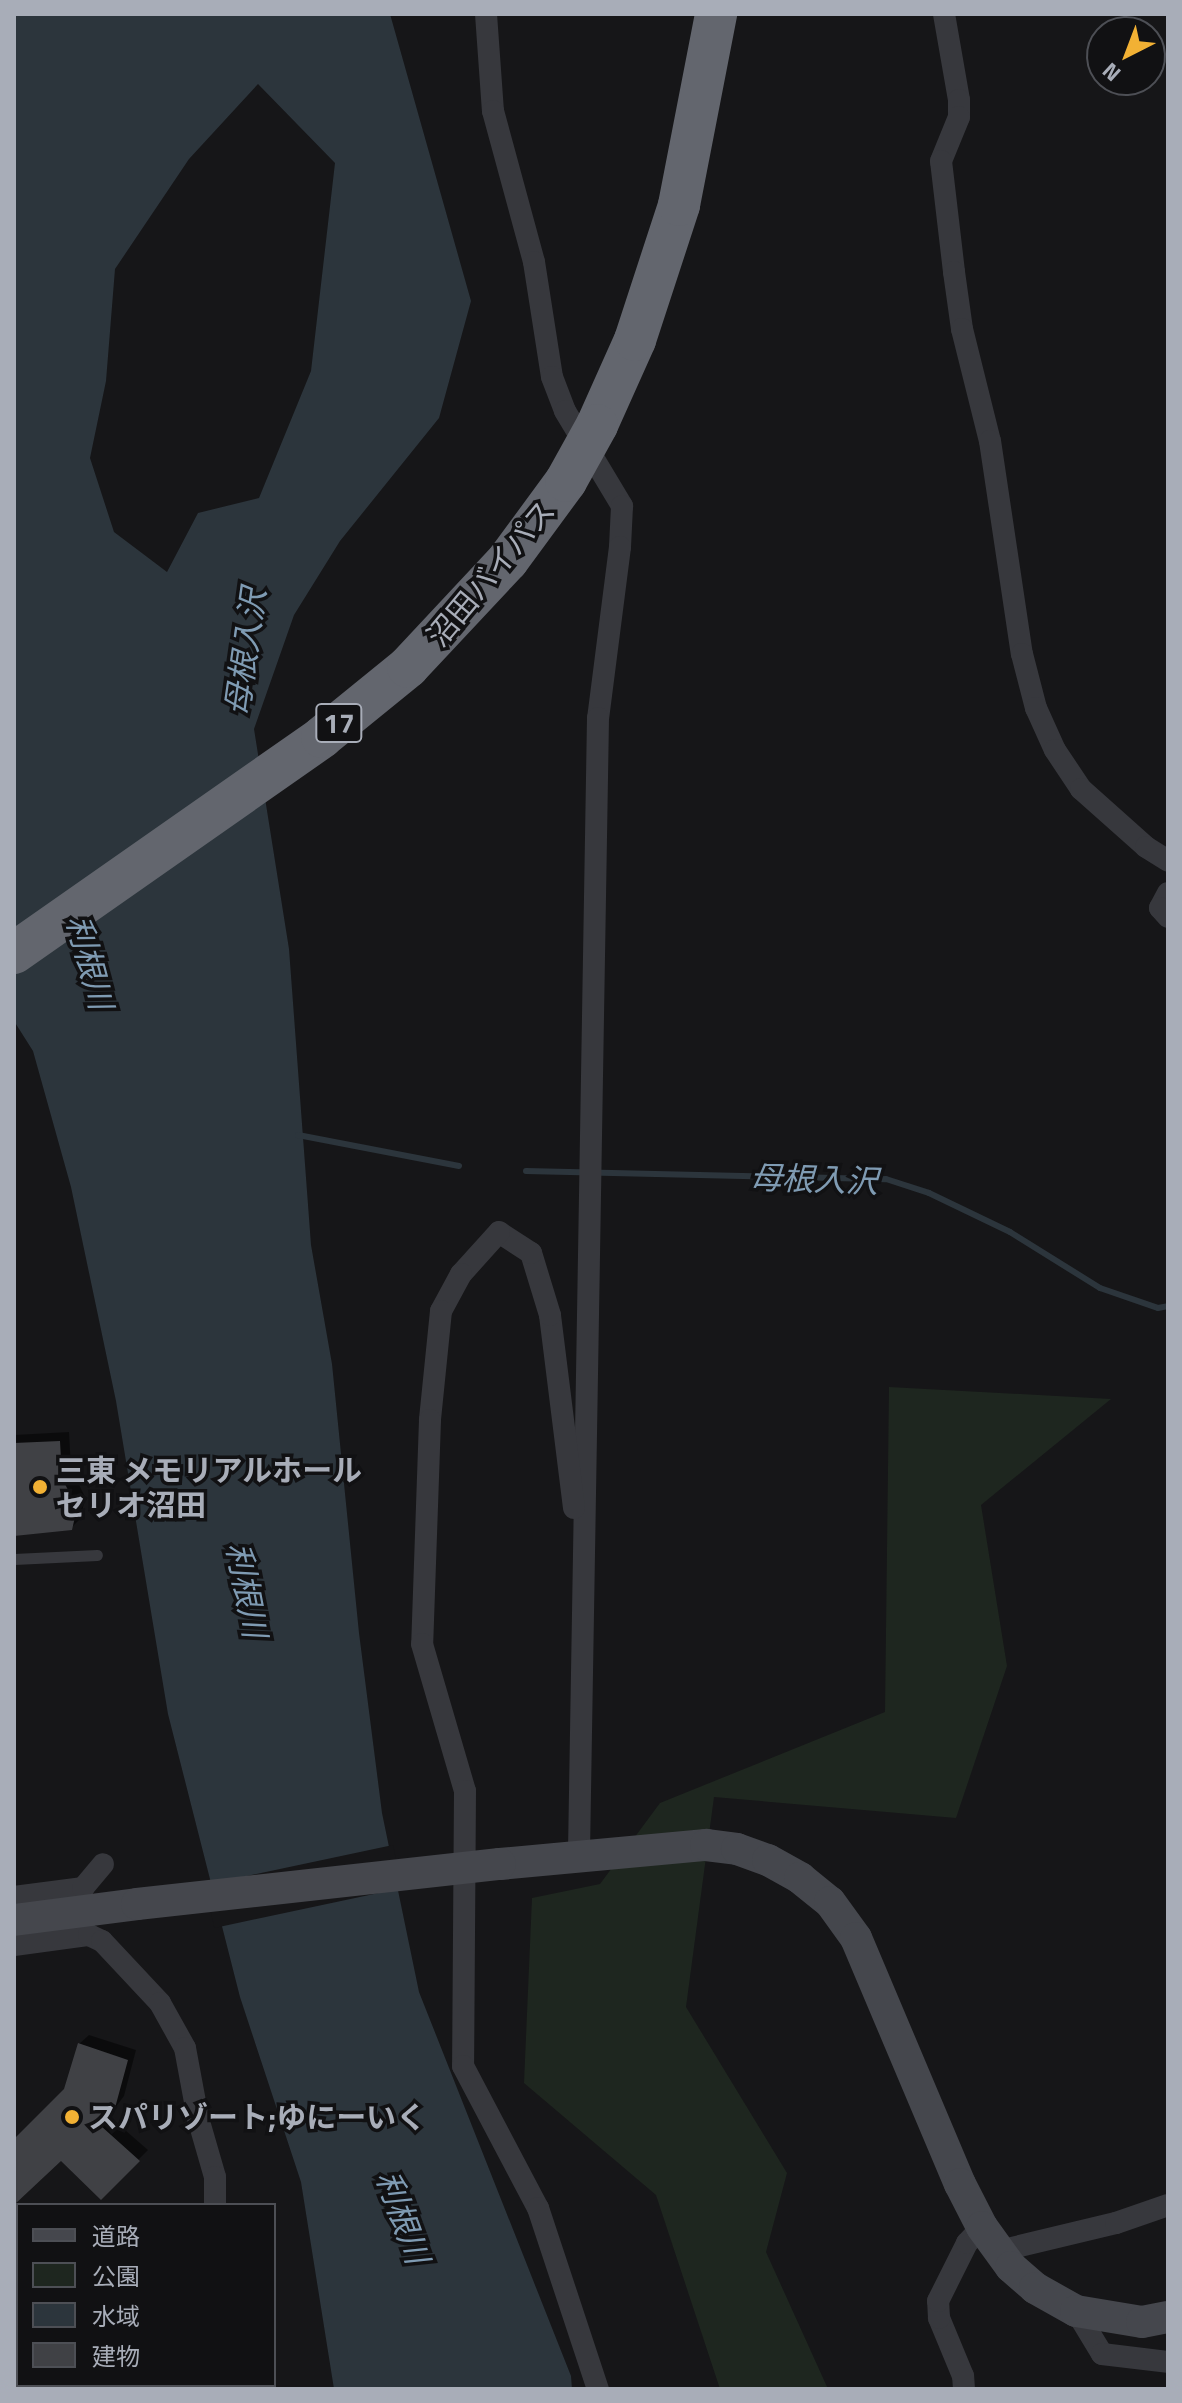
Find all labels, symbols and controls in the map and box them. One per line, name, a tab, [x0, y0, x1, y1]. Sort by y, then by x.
north arrow	[1086, 16, 1166, 96]
text: N	[1094, 55, 1128, 90]
street label: 沼田バイパス	[419, 492, 563, 654]
water label: 母根入沢	[217, 586, 273, 718]
road number: 17	[315, 699, 363, 747]
water label: 利根川	[59, 911, 121, 1013]
water label: 母根入沢	[749, 1158, 879, 1200]
place label: 三東 メモリアルホール セリオ沼田	[56, 1452, 363, 1522]
marker: 三東 メモリアルホール セリオ沼田	[31, 1478, 49, 1496]
water label: 利根川	[219, 1539, 275, 1641]
place label: スパリゾート;ゆにーいく	[88, 2099, 426, 2135]
marker: スパリゾート;ゆにーいく	[63, 2108, 81, 2126]
water label: 利根川	[369, 2165, 437, 2269]
legend	[16, 2203, 276, 2387]
text: 道路	[92, 2218, 140, 2254]
text: 公園	[92, 2258, 140, 2294]
text: 水域	[92, 2298, 140, 2334]
text: 建物	[92, 2338, 140, 2374]

